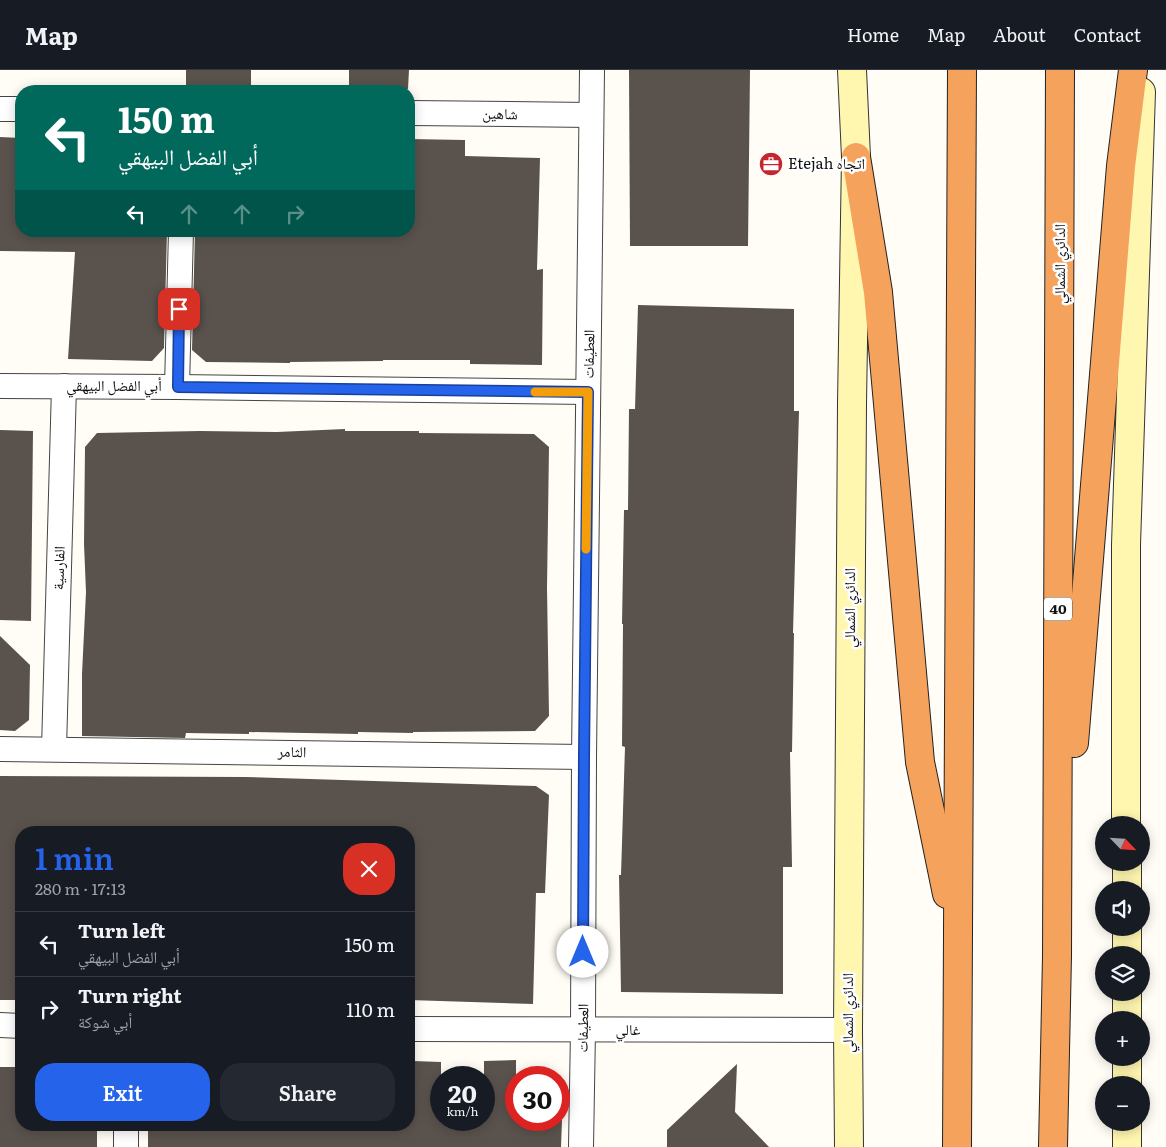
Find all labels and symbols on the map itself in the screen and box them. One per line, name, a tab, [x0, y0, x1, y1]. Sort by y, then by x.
street label: شاهين	[482, 101, 518, 124]
office icon: Etejah اتجاه	[758, 151, 784, 177]
place label: Etejah اتجاه	[788, 151, 865, 174]
street label: الدائري الشمالي	[1047, 224, 1072, 304]
pin	[158, 288, 200, 330]
street label: العطيفات	[576, 329, 599, 379]
street label: أبي الفضل البيهقي	[66, 373, 162, 398]
street label: الفارسية	[45, 545, 70, 590]
street label: الدائري الشمالي	[837, 568, 862, 648]
road number: 40	[1044, 598, 1072, 620]
street label: الثامر	[276, 739, 307, 762]
north arrow	[1095, 816, 1150, 871]
position arrow	[556, 925, 608, 977]
street label: الدائري الشمالي	[835, 973, 860, 1053]
street label: العطيفات	[570, 1003, 593, 1053]
street label: غالي	[616, 1017, 641, 1042]
speed limit sign: 30	[505, 1066, 570, 1131]

